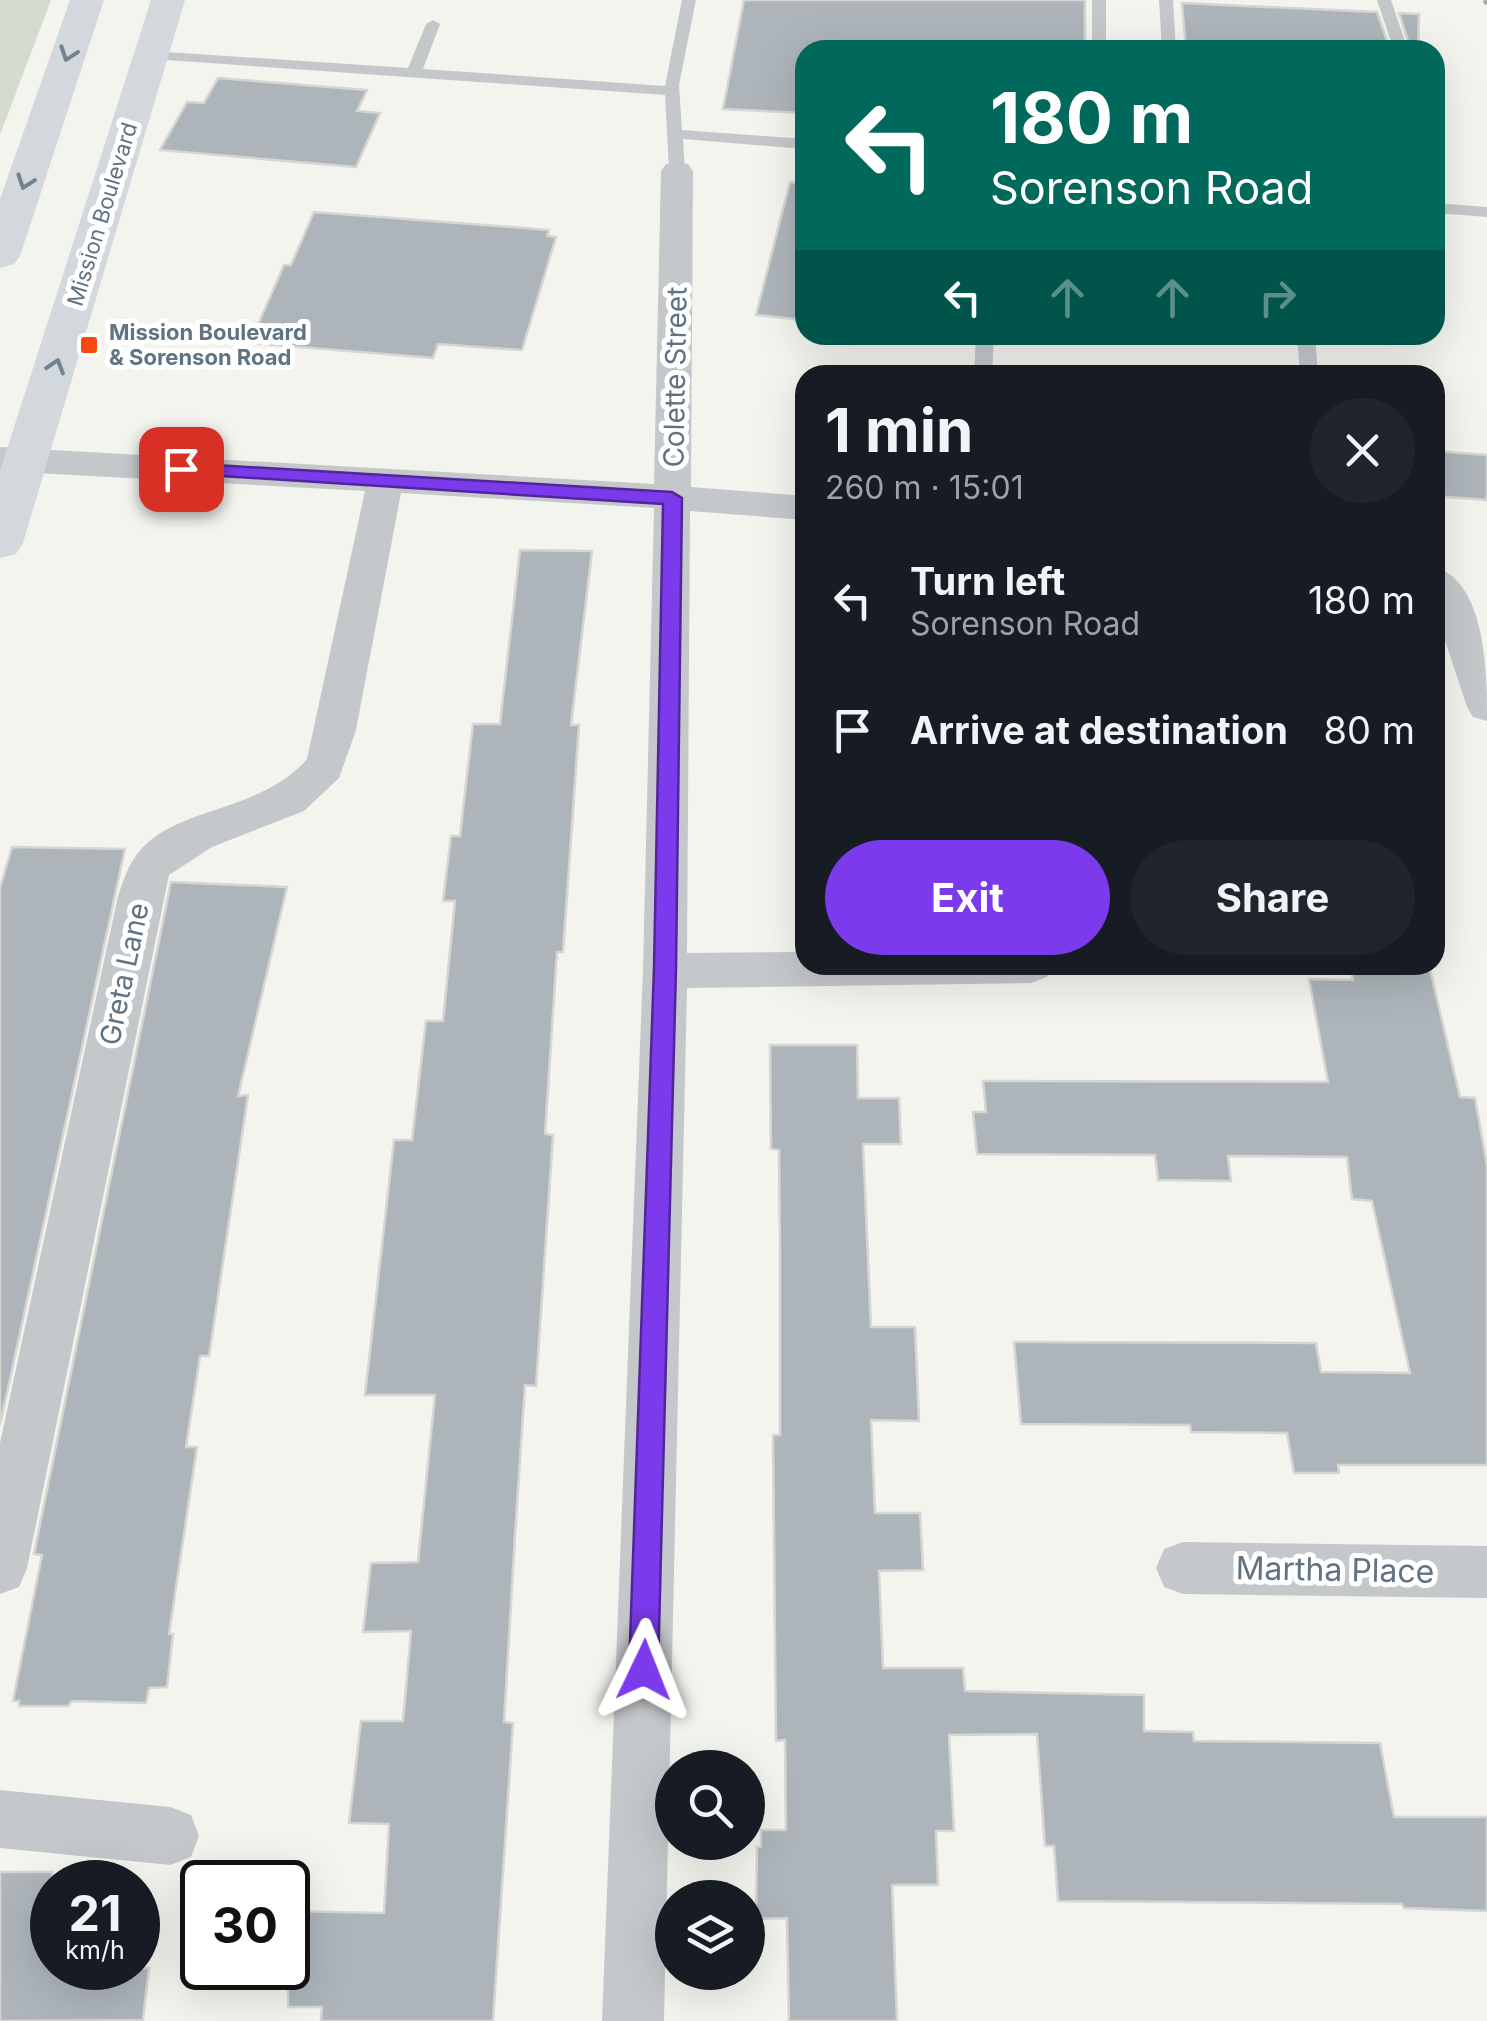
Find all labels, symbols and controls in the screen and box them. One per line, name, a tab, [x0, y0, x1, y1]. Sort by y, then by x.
one-way arrow	[60, 45, 80, 62]
text: 180 m	[990, 75, 1193, 160]
icon: left	[825, 80, 955, 210]
street label: Mission Boulevard	[62, 119, 142, 309]
text: Sorenson Road	[990, 160, 1313, 215]
one-way arrow	[16, 173, 36, 190]
icon: left	[935, 270, 990, 325]
icon: ahead	[1040, 270, 1095, 325]
icon: ahead	[1145, 270, 1200, 325]
icon: right	[1250, 270, 1305, 325]
street label: Colette Street	[656, 286, 694, 468]
place label: Mission Boulevard & Sorenson Road	[109, 319, 307, 370]
marker: Mission Boulevard & Sorenson Road	[78, 334, 100, 356]
one-way arrow	[44, 358, 65, 375]
text: 1 min	[825, 394, 973, 466]
button: close	[1310, 398, 1415, 503]
pin	[139, 427, 224, 512]
icon: arrive	[154, 442, 209, 497]
text: 260 m · 15:01	[825, 468, 1024, 507]
text: Turn left	[910, 558, 1065, 604]
icon: left	[825, 573, 880, 628]
text: 180 m	[1308, 577, 1415, 623]
text: Sorenson Road	[910, 604, 1140, 643]
icon: arrive	[825, 703, 880, 758]
text: Arrive at destination	[910, 707, 1288, 753]
text: 80 m	[1324, 707, 1415, 753]
button: Exit	[825, 840, 1110, 955]
button: Share	[1130, 840, 1415, 955]
street label: Greta Lane	[92, 900, 156, 1048]
street label: Martha Place	[1235, 1548, 1435, 1591]
position arrow	[592, 1618, 696, 1722]
map controls	[655, 1750, 765, 1990]
button: search	[655, 1750, 765, 1860]
speed limit sign: 30	[180, 1860, 310, 1990]
button: layers	[655, 1880, 765, 1990]
text: 21	[68, 1883, 122, 1943]
text: km/h	[65, 1935, 125, 1965]

